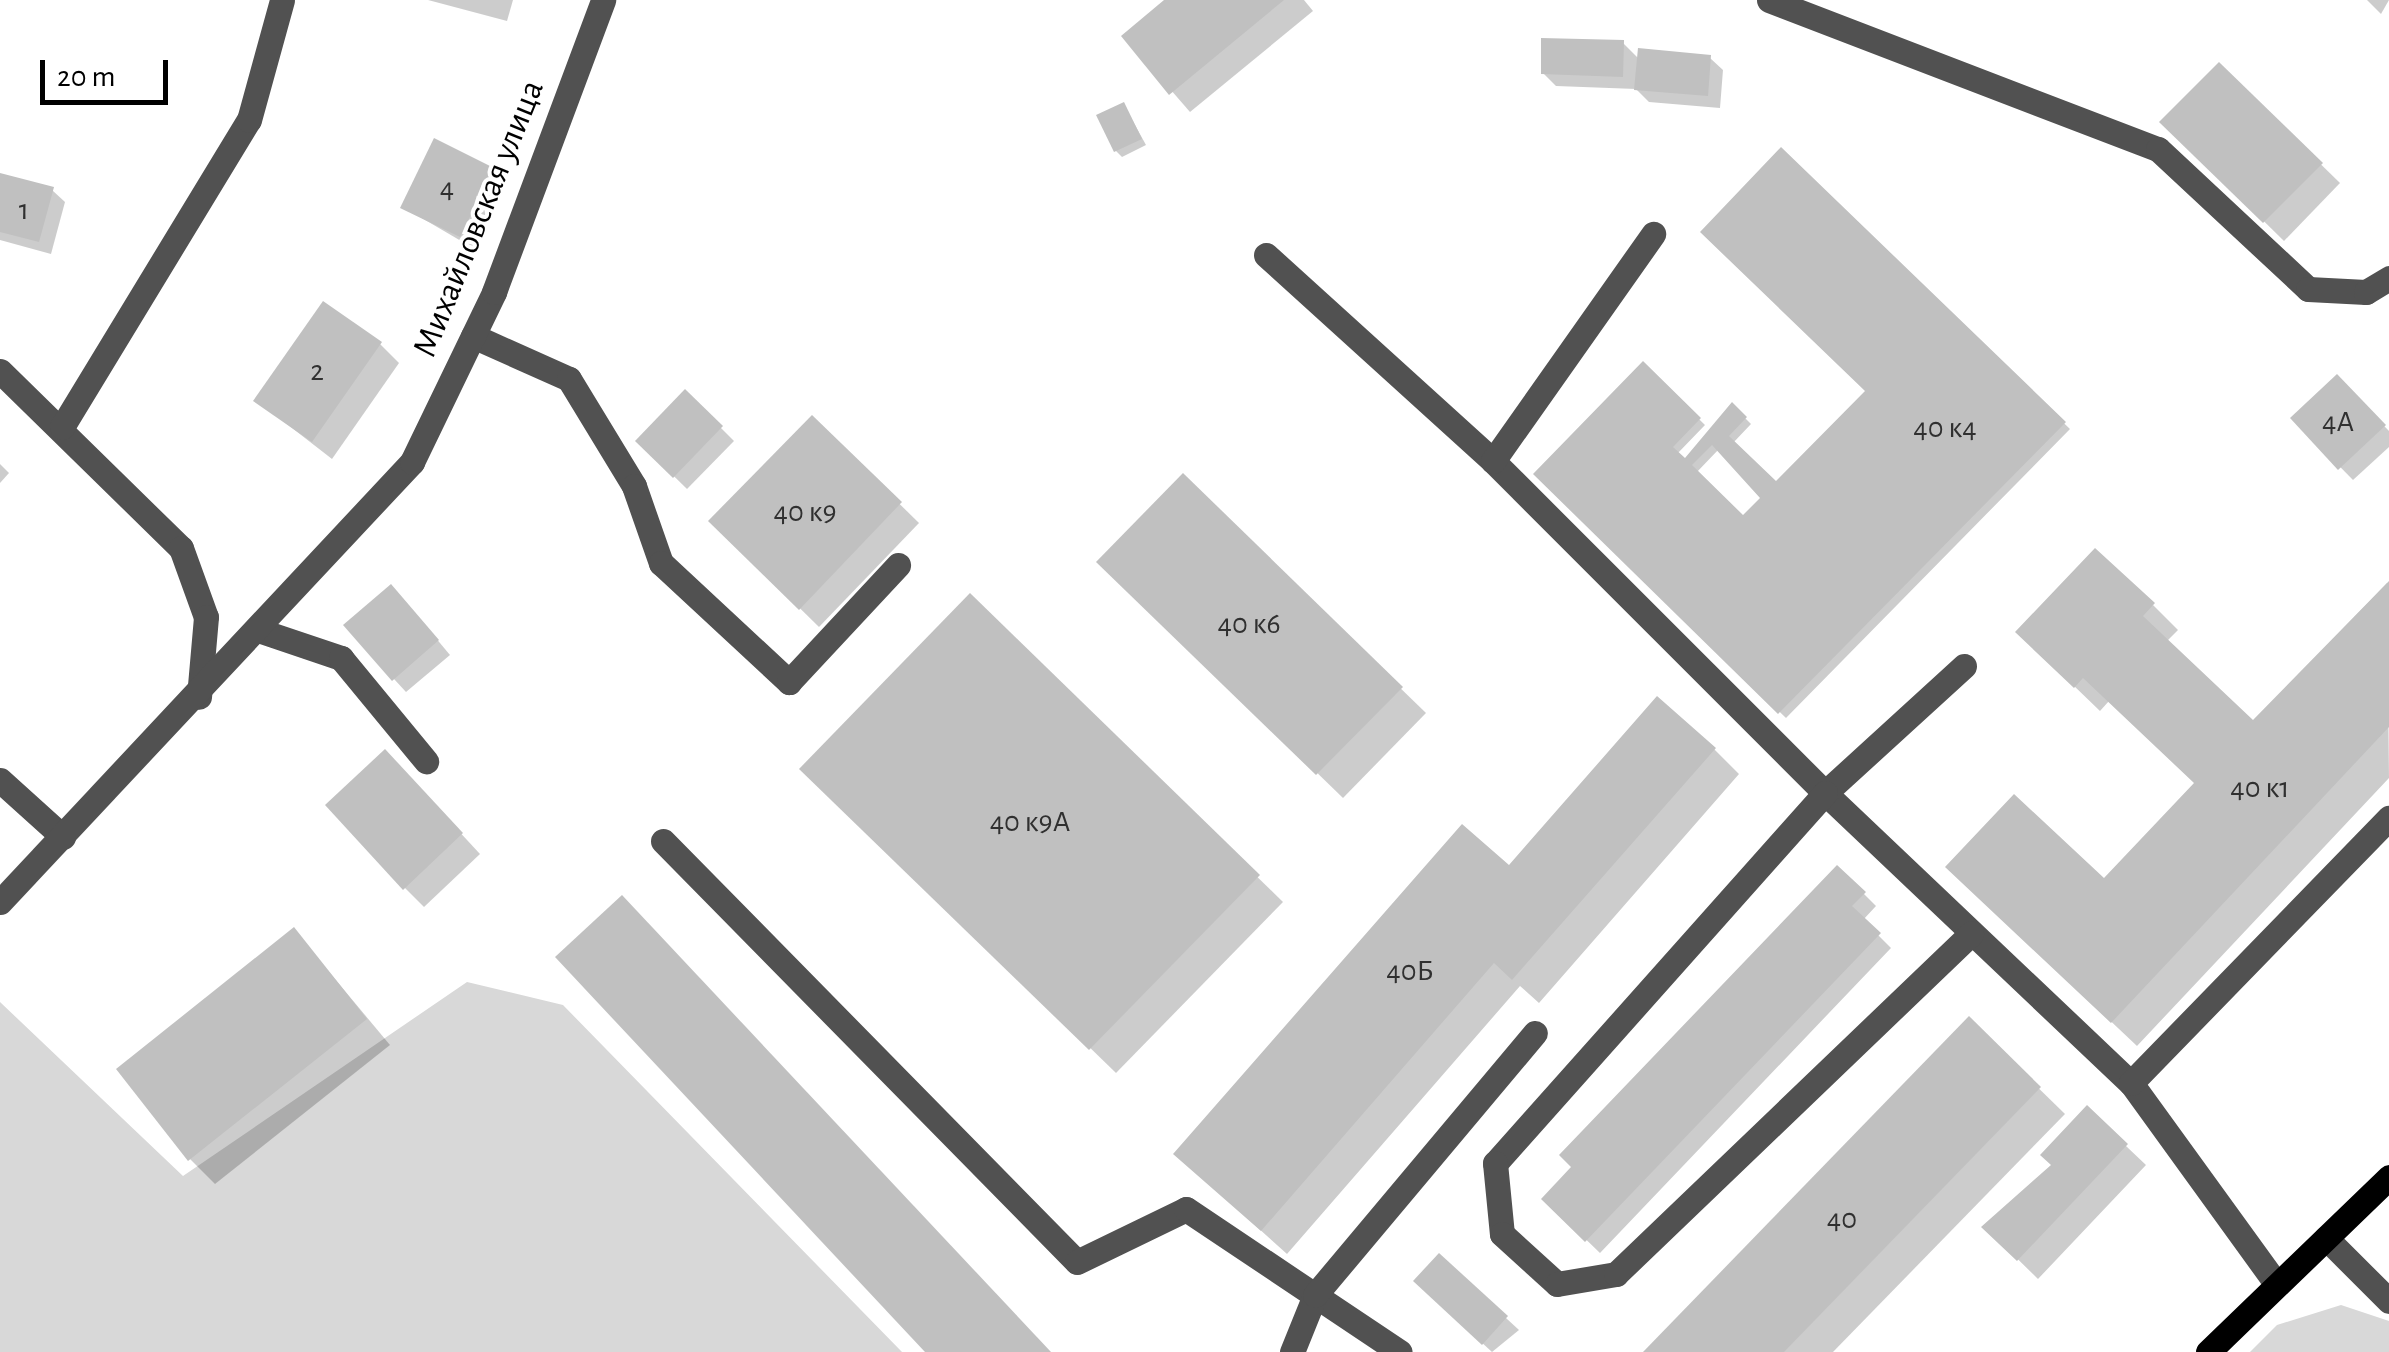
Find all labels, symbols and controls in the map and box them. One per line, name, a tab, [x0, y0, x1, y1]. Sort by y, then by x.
scale bar	[45, 40, 172, 102]
text: 20 m	[57, 62, 115, 92]
street label: Михайловская улица	[404, 74, 554, 364]
house number: 4	[440, 170, 454, 206]
house number: 1	[19, 192, 29, 228]
house number: 2	[310, 353, 324, 389]
house number: 4А	[2322, 404, 2354, 440]
house number: 40 к4	[1913, 410, 1977, 446]
house number: 40 к9	[773, 494, 837, 530]
house number: 40 к6	[1217, 606, 1281, 642]
house number: 40 к1	[2230, 770, 2290, 806]
house number: 40 к9А	[990, 804, 1070, 840]
house number: 40Б	[1386, 953, 1434, 989]
house number: 40	[1827, 1201, 1857, 1237]

